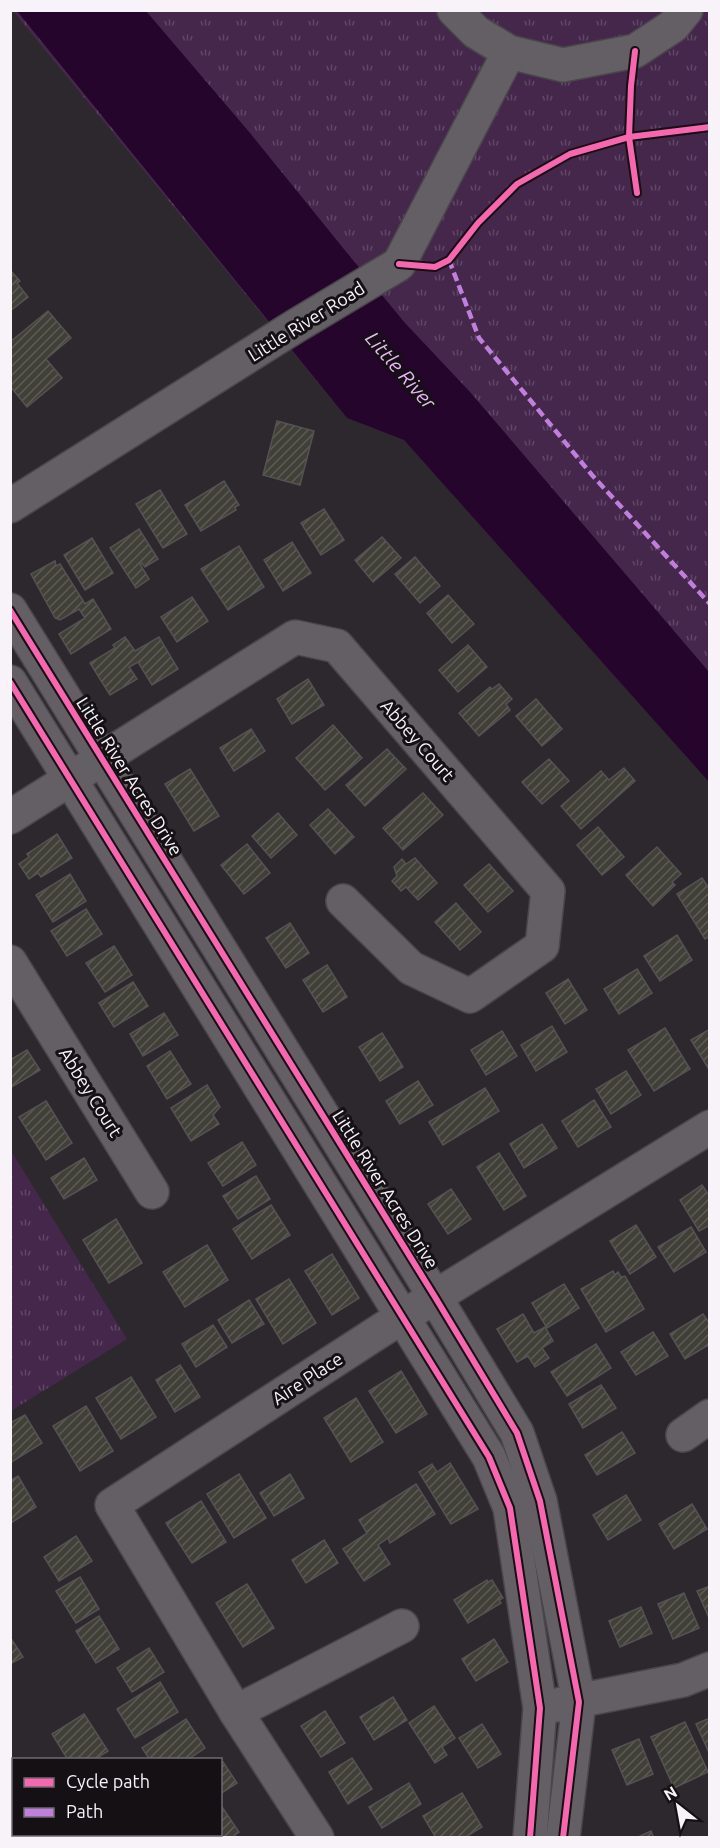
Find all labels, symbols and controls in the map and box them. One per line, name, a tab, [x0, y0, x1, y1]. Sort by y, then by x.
street label: Little River Road	[244, 277, 368, 365]
water label: Little River	[361, 327, 442, 414]
street label: Little River Acres Drive	[73, 693, 187, 859]
street label: Abbey Court	[377, 695, 459, 785]
street label: Abbey Court	[56, 1044, 126, 1140]
street label: Little River Acres Drive	[329, 1106, 443, 1272]
street label: Aire Place	[268, 1348, 346, 1408]
legend	[12, 1758, 222, 1836]
text: Cycle path	[66, 1771, 150, 1791]
north arrow	[648, 1776, 708, 1836]
text: N	[661, 1782, 680, 1804]
text: Path	[66, 1801, 103, 1821]

